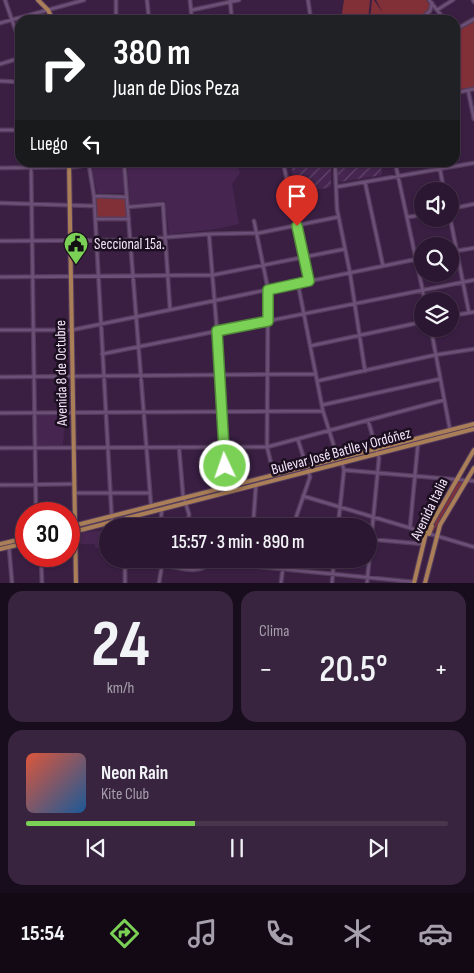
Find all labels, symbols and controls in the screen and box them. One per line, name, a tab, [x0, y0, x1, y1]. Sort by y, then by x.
text: 380 m	[113, 32, 191, 75]
icon: right	[30, 35, 95, 100]
text: Juan de Dios Peza	[113, 75, 240, 102]
icon: left	[78, 130, 106, 158]
text: Luego	[30, 133, 68, 156]
pin	[276, 175, 318, 226]
icon: arrive	[283, 182, 311, 210]
map controls	[414, 182, 459, 337]
button: sound	[414, 182, 459, 227]
public building icon: Seccional 15a.	[63, 231, 89, 265]
place label: Seccional 15a.	[94, 235, 165, 254]
button: search	[414, 237, 459, 282]
button: layers	[414, 292, 459, 337]
street label: Avenida 8 de Octubre	[51, 320, 72, 427]
street label: Bulevar José Batlle y Ordóñez	[269, 424, 414, 479]
position arrow	[198, 439, 250, 491]
street label: Avenida Italia	[406, 475, 453, 544]
speed limit sign: 30	[15, 502, 80, 567]
text: 15:57 · 3 min · 890 m	[172, 531, 304, 554]
text: 24	[91, 607, 150, 685]
text: Clima	[259, 622, 289, 641]
text: 20.5°	[319, 647, 388, 692]
text: −	[259, 653, 273, 686]
text: +	[434, 653, 448, 686]
text: km/h	[107, 679, 134, 698]
text: Neon Rain	[101, 762, 168, 785]
text: Kite Club	[101, 785, 149, 804]
icon: previous	[82, 834, 110, 862]
icon: pause	[223, 834, 251, 862]
icon: next	[364, 834, 392, 862]
icon: directions	[107, 916, 142, 951]
icon: music	[185, 916, 220, 951]
icon: phone	[262, 916, 297, 951]
icon: climate	[340, 916, 375, 951]
icon: car	[418, 916, 453, 951]
text: 15:54	[21, 920, 64, 947]

